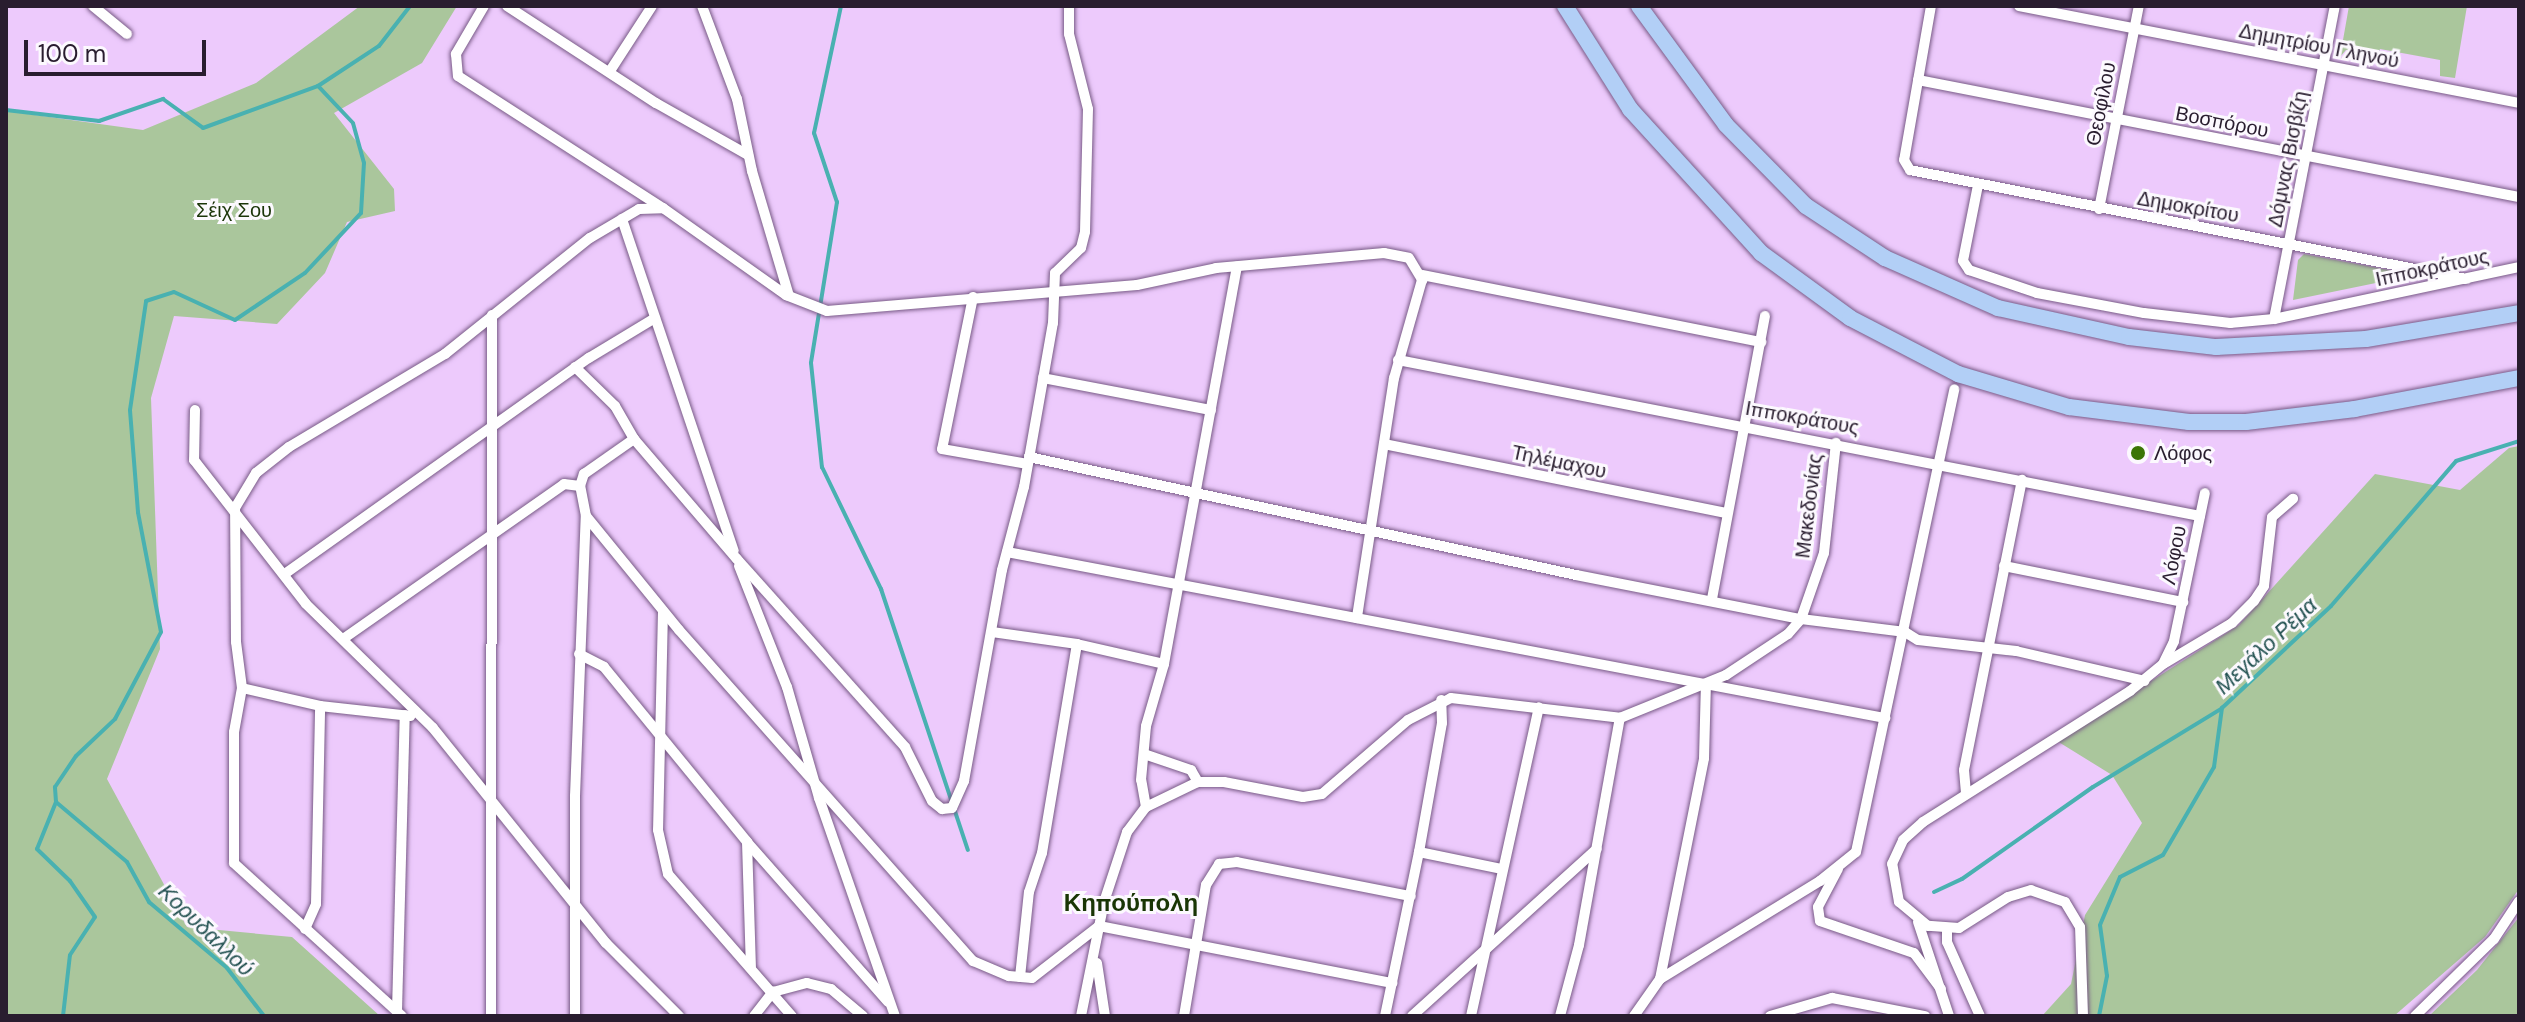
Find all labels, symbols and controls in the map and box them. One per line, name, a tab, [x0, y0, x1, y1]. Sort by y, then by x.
street label: Δημητρίου Γληνού	[2237, 19, 2401, 73]
scale bar	[28, 24, 210, 74]
text: 100 m	[38, 38, 106, 69]
street label: Θεοφίλου	[2081, 60, 2121, 148]
street label: Δόμνας Βισβίζη	[2263, 89, 2313, 229]
street label: Βοσπόρου	[2173, 101, 2271, 143]
street label: Δημοκρίτου	[2135, 186, 2241, 228]
park label: Σέιχ Σου	[196, 198, 272, 222]
street label: Ιπποκράτους	[2373, 244, 2491, 292]
street label: Ιπποκράτους	[1743, 396, 1861, 440]
street label: Τηλέμαχου	[1510, 440, 1608, 484]
place label: Λόφος	[2154, 441, 2212, 465]
marker: Λόφος	[2129, 444, 2147, 462]
street label: Μακεδονίας	[1791, 452, 1827, 560]
street label: Λόφου	[2157, 524, 2191, 586]
water label: Μεγάλο Ρέμα	[2210, 592, 2322, 700]
water label: Κορυδαλλού	[153, 878, 259, 982]
district label: Κηπούπολη	[1064, 889, 1198, 917]

